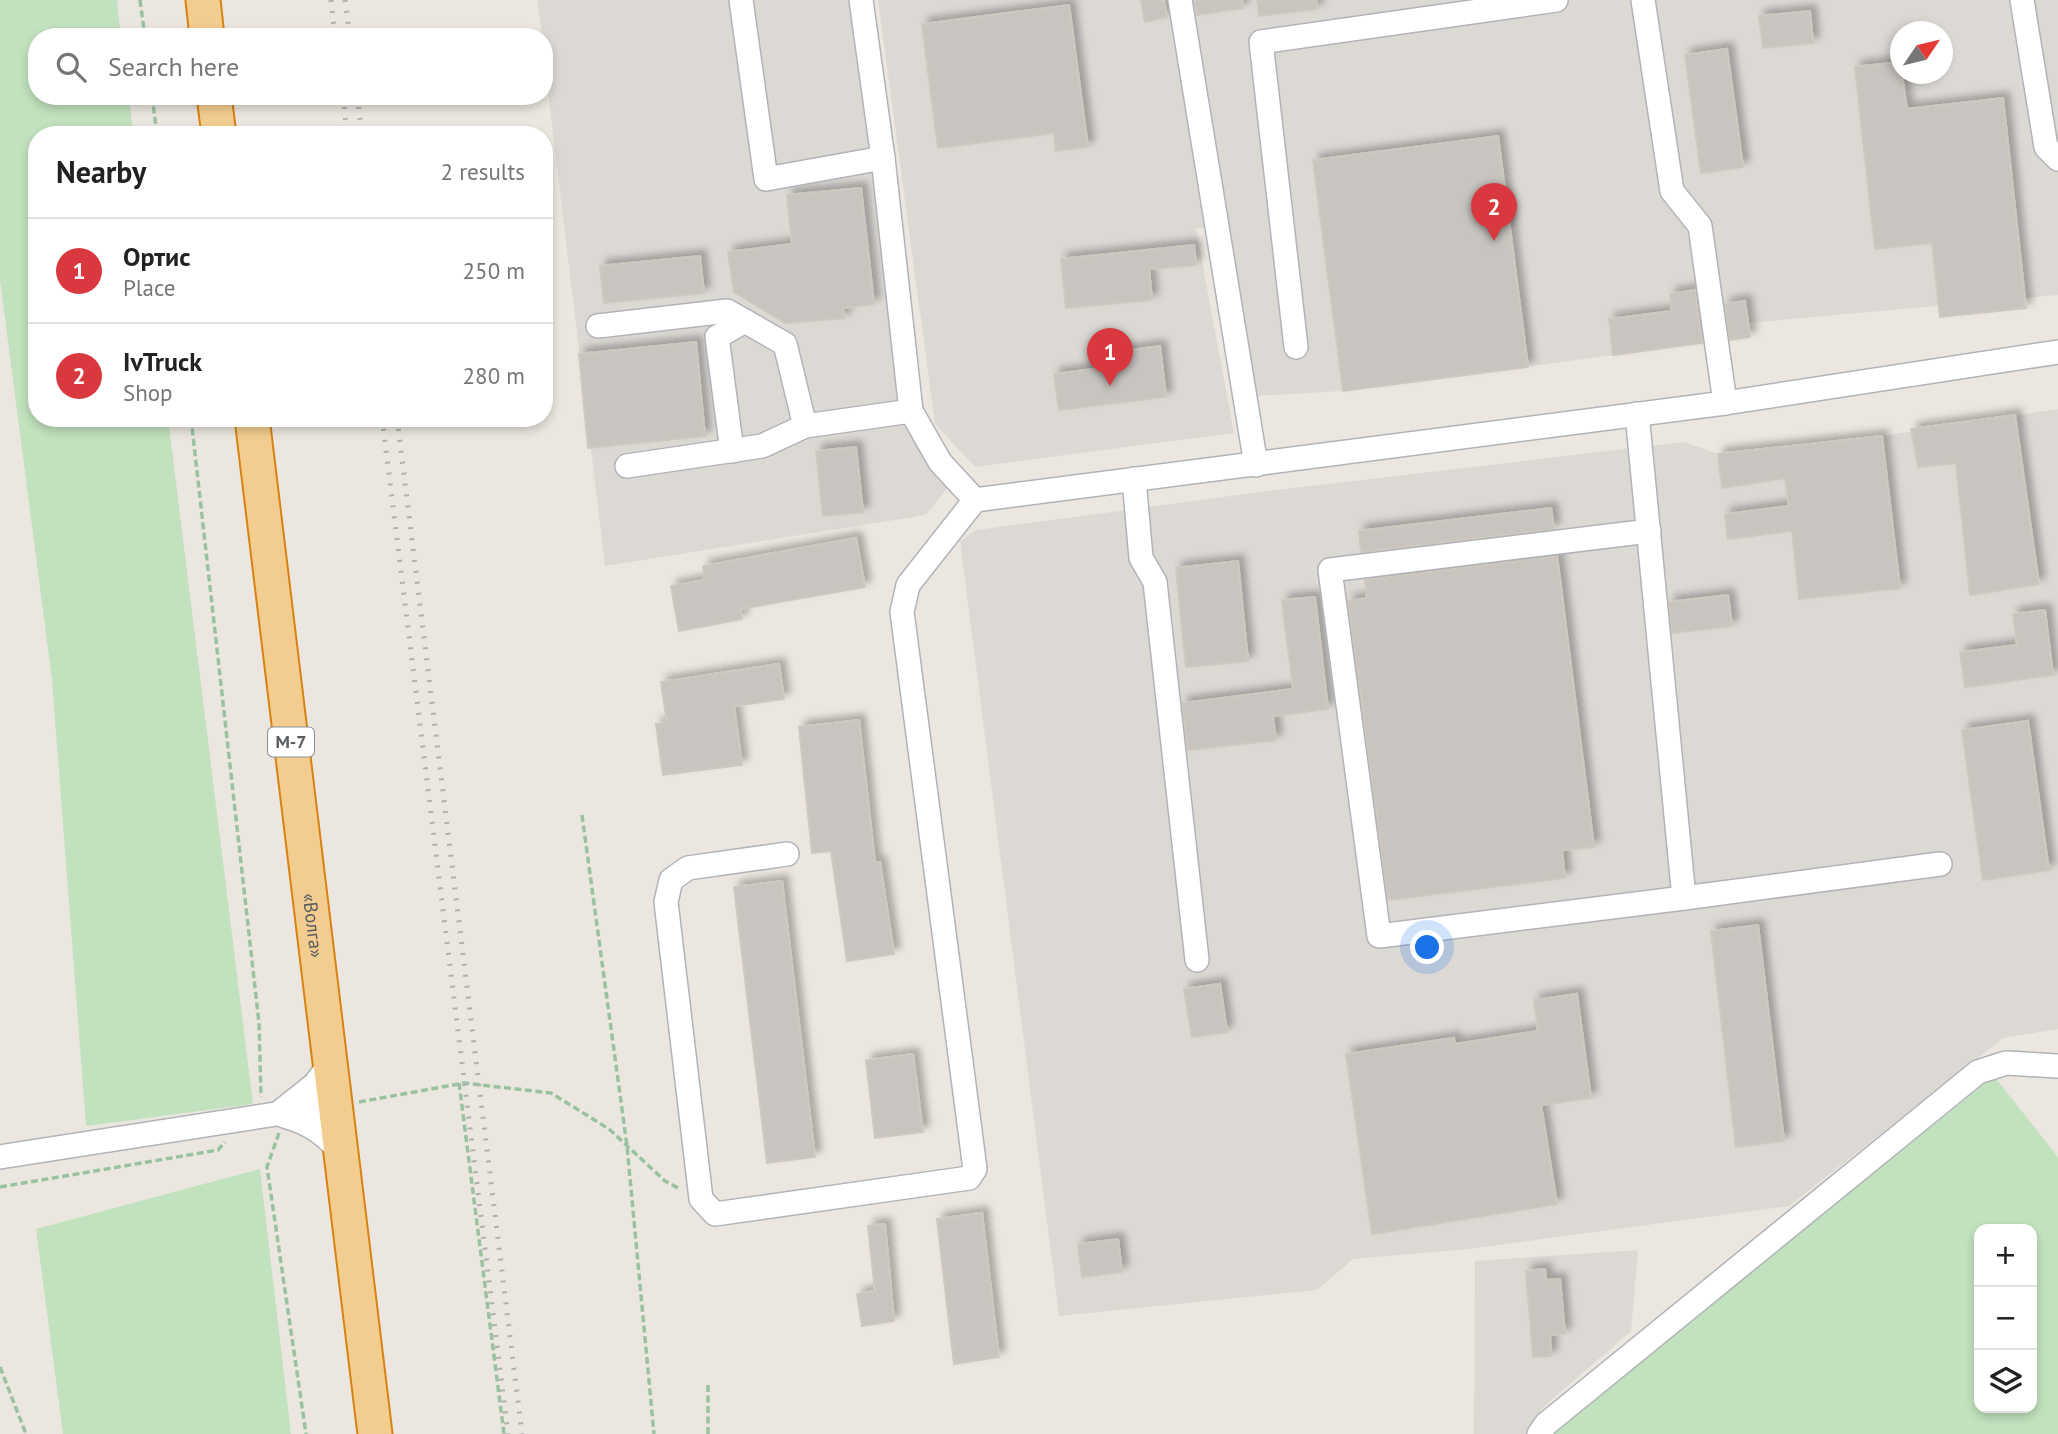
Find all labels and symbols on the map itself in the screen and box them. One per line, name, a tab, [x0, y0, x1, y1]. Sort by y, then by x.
north arrow	[1890, 21, 1953, 84]
pin: 2	[1471, 183, 1517, 241]
pin: 1	[1087, 328, 1133, 386]
road number: М-7	[268, 728, 314, 756]
street label: «Волга»	[298, 891, 329, 959]
your location	[1410, 930, 1444, 964]

